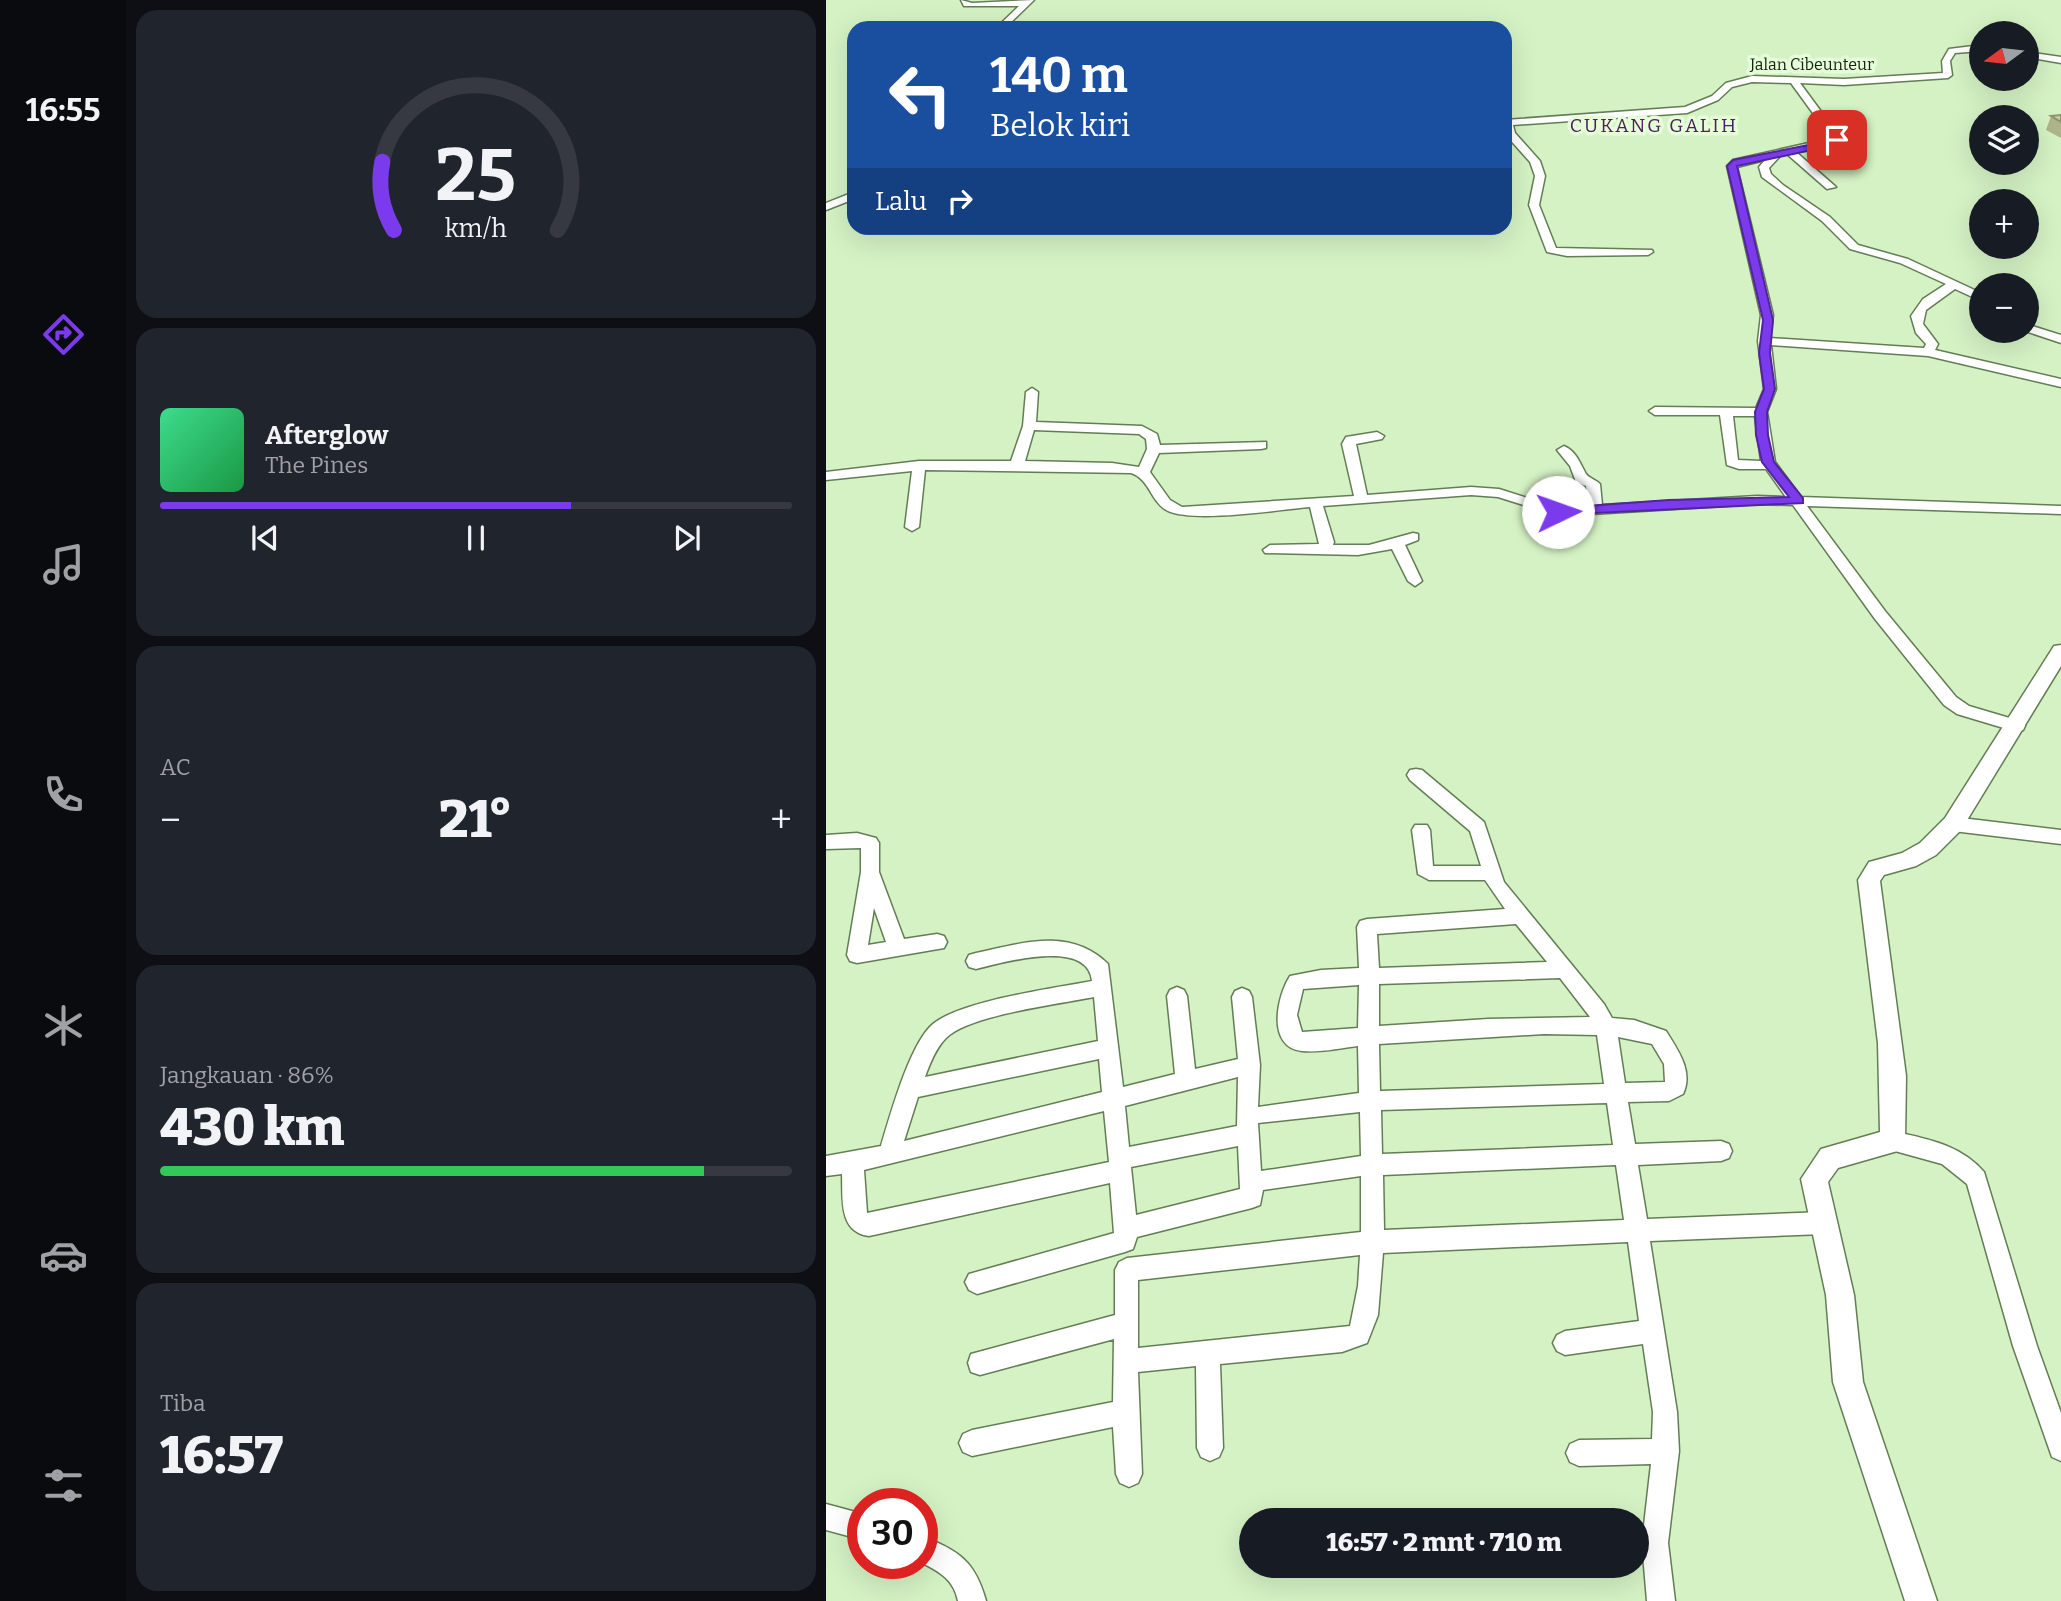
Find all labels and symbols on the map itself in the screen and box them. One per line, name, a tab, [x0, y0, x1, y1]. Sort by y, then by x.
north arrow	[1969, 21, 2039, 91]
street label: Jalan Cibeunteur	[1749, 55, 1874, 74]
pin	[1807, 110, 1867, 170]
district label: CUKANG GALIH	[1570, 114, 1738, 137]
position arrow	[1521, 475, 1595, 549]
speed limit sign: 30	[847, 1488, 938, 1579]

